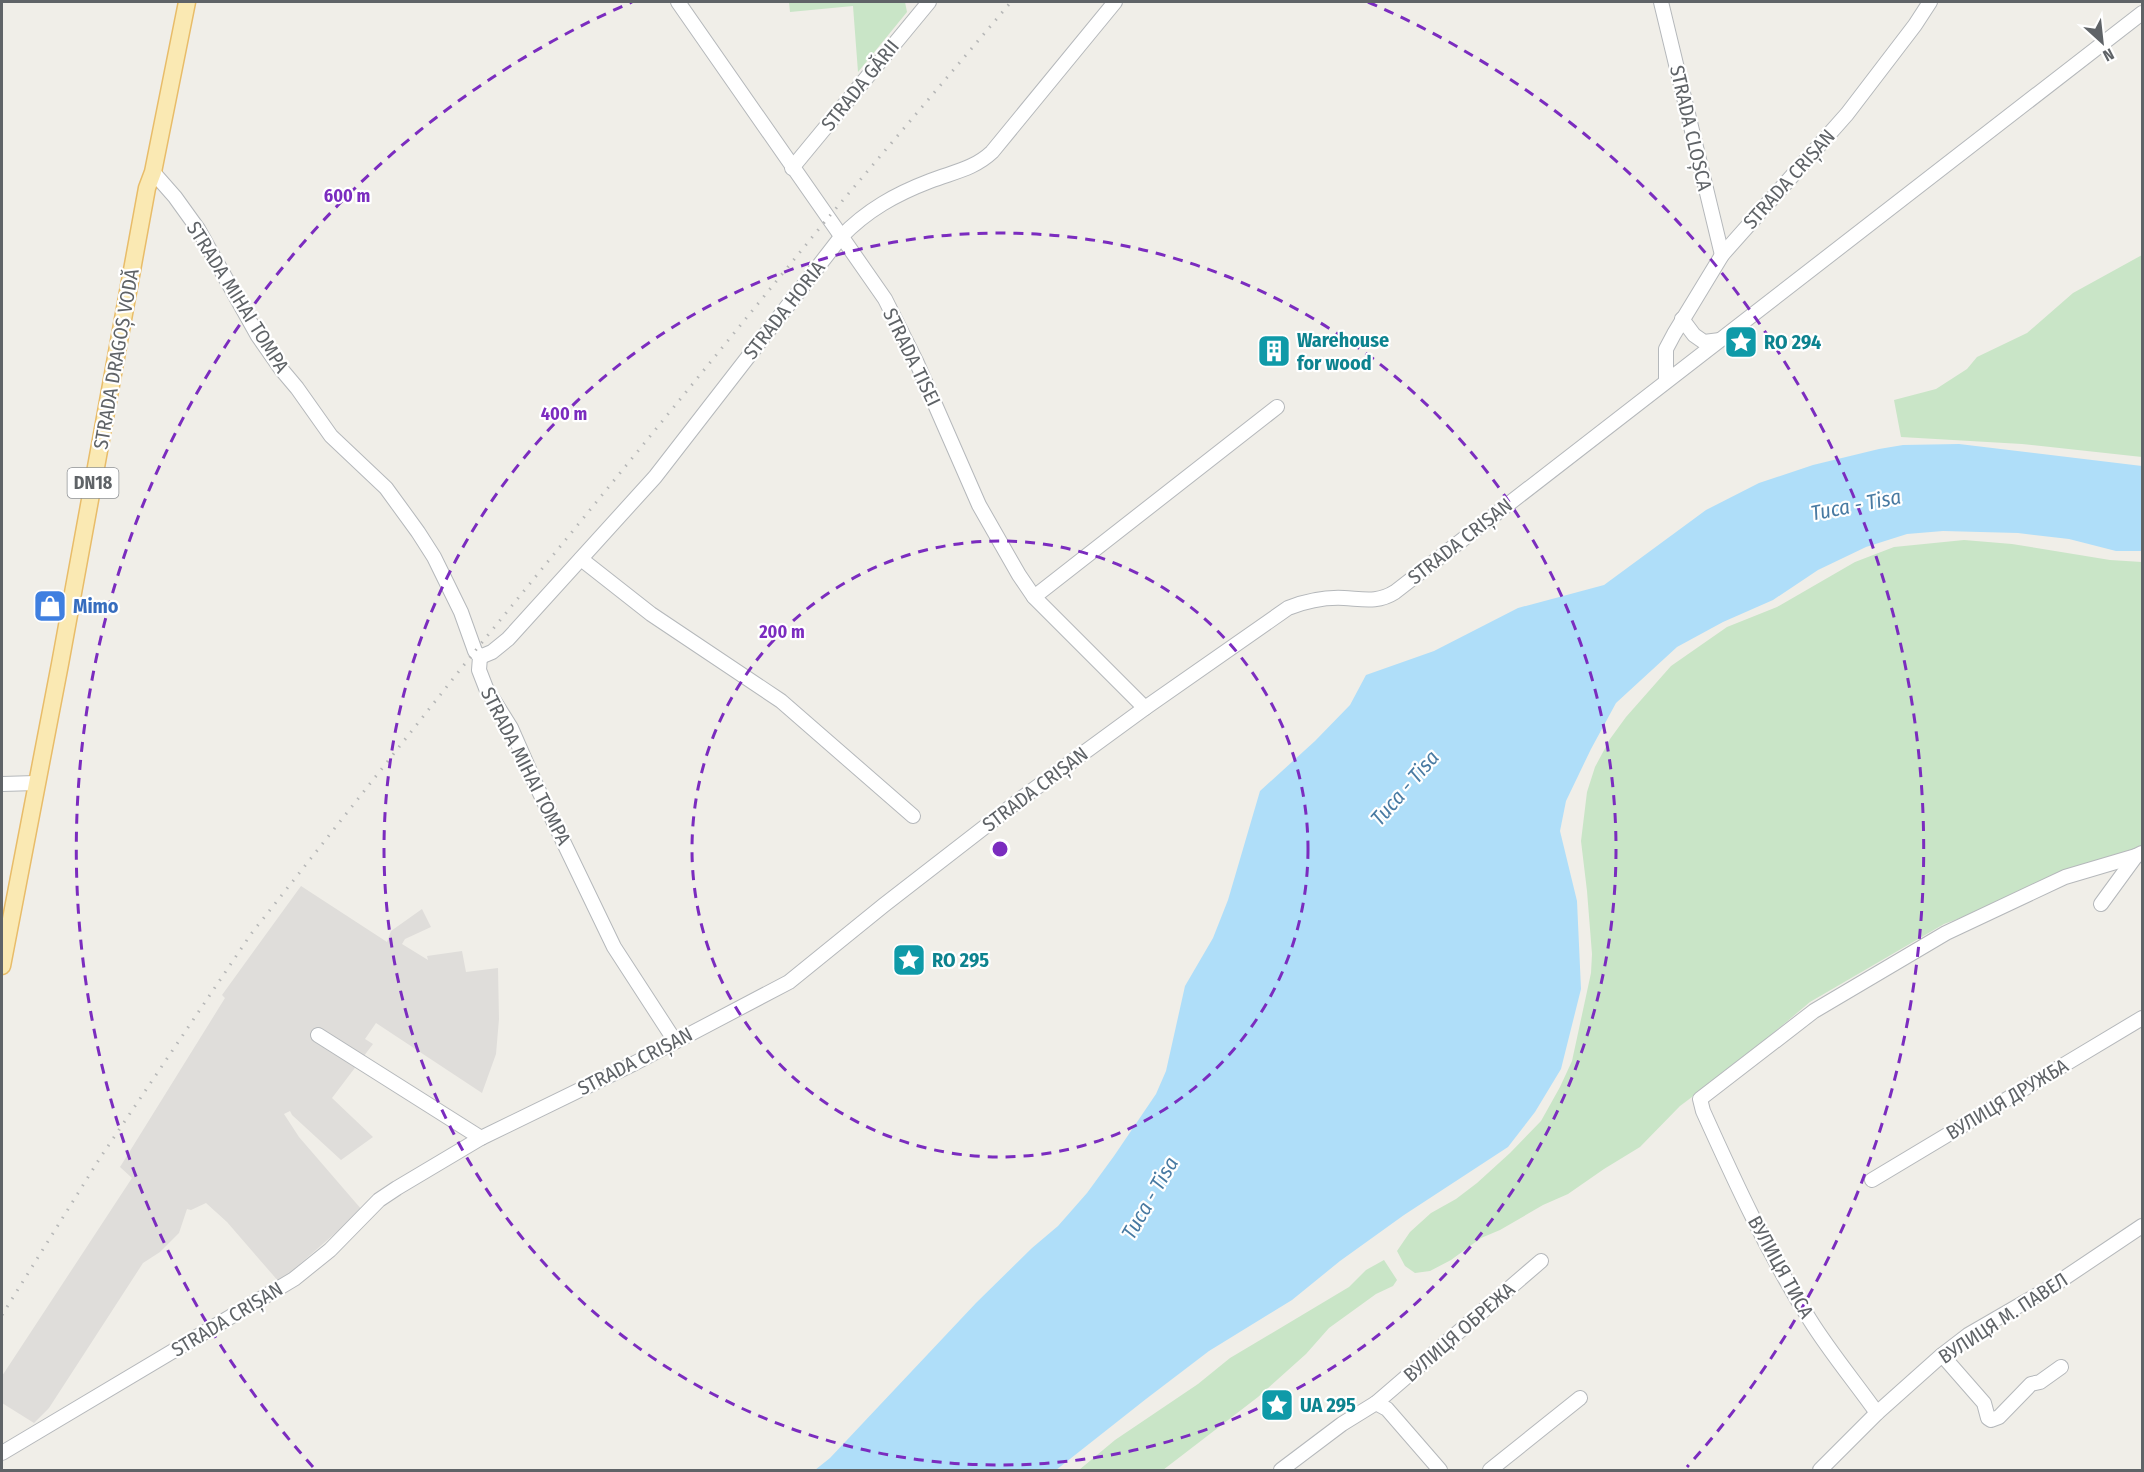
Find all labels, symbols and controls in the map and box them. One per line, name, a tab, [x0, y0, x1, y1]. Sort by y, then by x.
north arrow	[2072, 12, 2132, 72]
street label: STRADA GĂRII	[816, 35, 904, 135]
text: N	[2100, 44, 2117, 66]
street label: STRADA CLOȘCA	[1664, 63, 1717, 194]
street label: STRADA CRIȘAN	[1738, 124, 1841, 234]
text: 600 m	[324, 185, 370, 207]
street label: STRADA MIHAI TOMPA	[182, 217, 294, 377]
street label: STRADA HORIA	[738, 256, 830, 364]
street label: STRADA DRAGOȘ VODĂ	[88, 266, 145, 451]
street label: STRADA TISEI	[878, 304, 946, 410]
place icon: RO 294	[1723, 324, 1759, 360]
place label: Warehouse for wood	[1297, 328, 1389, 375]
place label: RO 294	[1764, 330, 1821, 354]
building icon: Warehouse for wood	[1256, 333, 1292, 369]
text: 400 m	[541, 403, 587, 425]
road number: DN18	[68, 468, 118, 498]
water label: Тиса - Tisa	[1809, 484, 1903, 526]
street label: STRADA CRIȘAN	[1403, 493, 1517, 590]
shop icon: Mimo	[32, 588, 68, 624]
place label: Mimo	[73, 594, 119, 618]
text: 200 m	[758, 621, 805, 643]
street label: STRADA MIHAI TOMPA	[476, 683, 576, 849]
street label: STRADA CRIȘAN	[978, 742, 1093, 837]
water label: Тиса - Tisa	[1365, 745, 1445, 831]
centre of rings	[990, 839, 1010, 859]
place icon: RO 295	[891, 942, 927, 978]
place label: RO 295	[932, 948, 989, 972]
street label: STRADA CRIȘAN	[574, 1022, 697, 1101]
street label: ВУЛИЦЯ ДРУЖБА	[1942, 1053, 2073, 1145]
water label: Тиса - Tisa	[1116, 1152, 1184, 1244]
street label: ВУЛИЦЯ ТИСА	[1743, 1212, 1819, 1323]
street label: ВУЛИЦЯ М. ПАВЕЛ	[1934, 1267, 2072, 1369]
street label: STRADA CRIȘAN	[167, 1276, 288, 1362]
street label: ВУЛИЦЯ ОБРЕЖА	[1398, 1277, 1520, 1387]
place icon: UA 295	[1259, 1387, 1295, 1423]
place label: UA 295	[1300, 1393, 1356, 1417]

